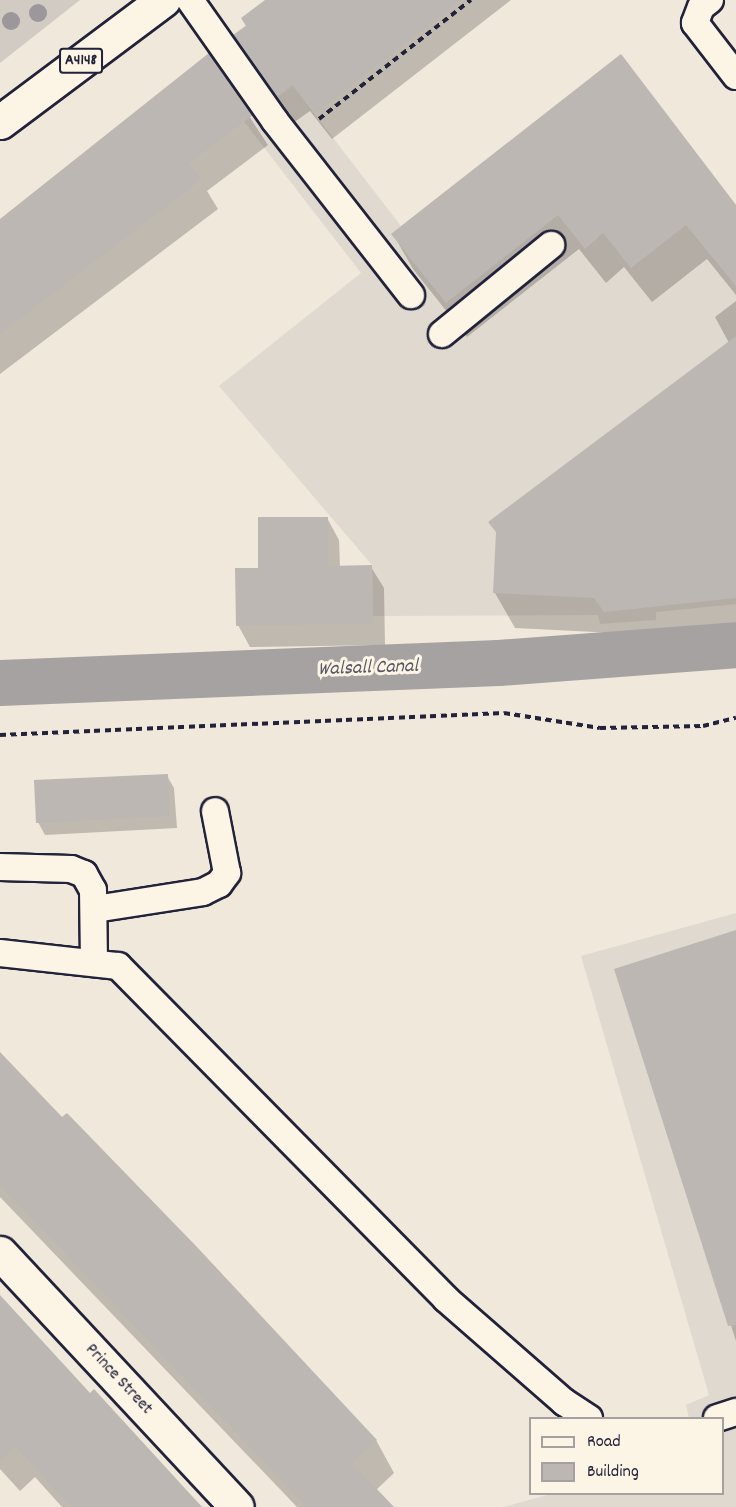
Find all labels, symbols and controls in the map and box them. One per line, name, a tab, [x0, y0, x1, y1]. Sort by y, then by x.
road number: A4148	[58, 48, 104, 74]
water label: Walsall Canal	[318, 655, 418, 683]
street label: Prince Street	[80, 1340, 156, 1420]
legend	[529, 1417, 724, 1495]
text: Road	[587, 1430, 621, 1455]
text: Building	[587, 1460, 639, 1485]

